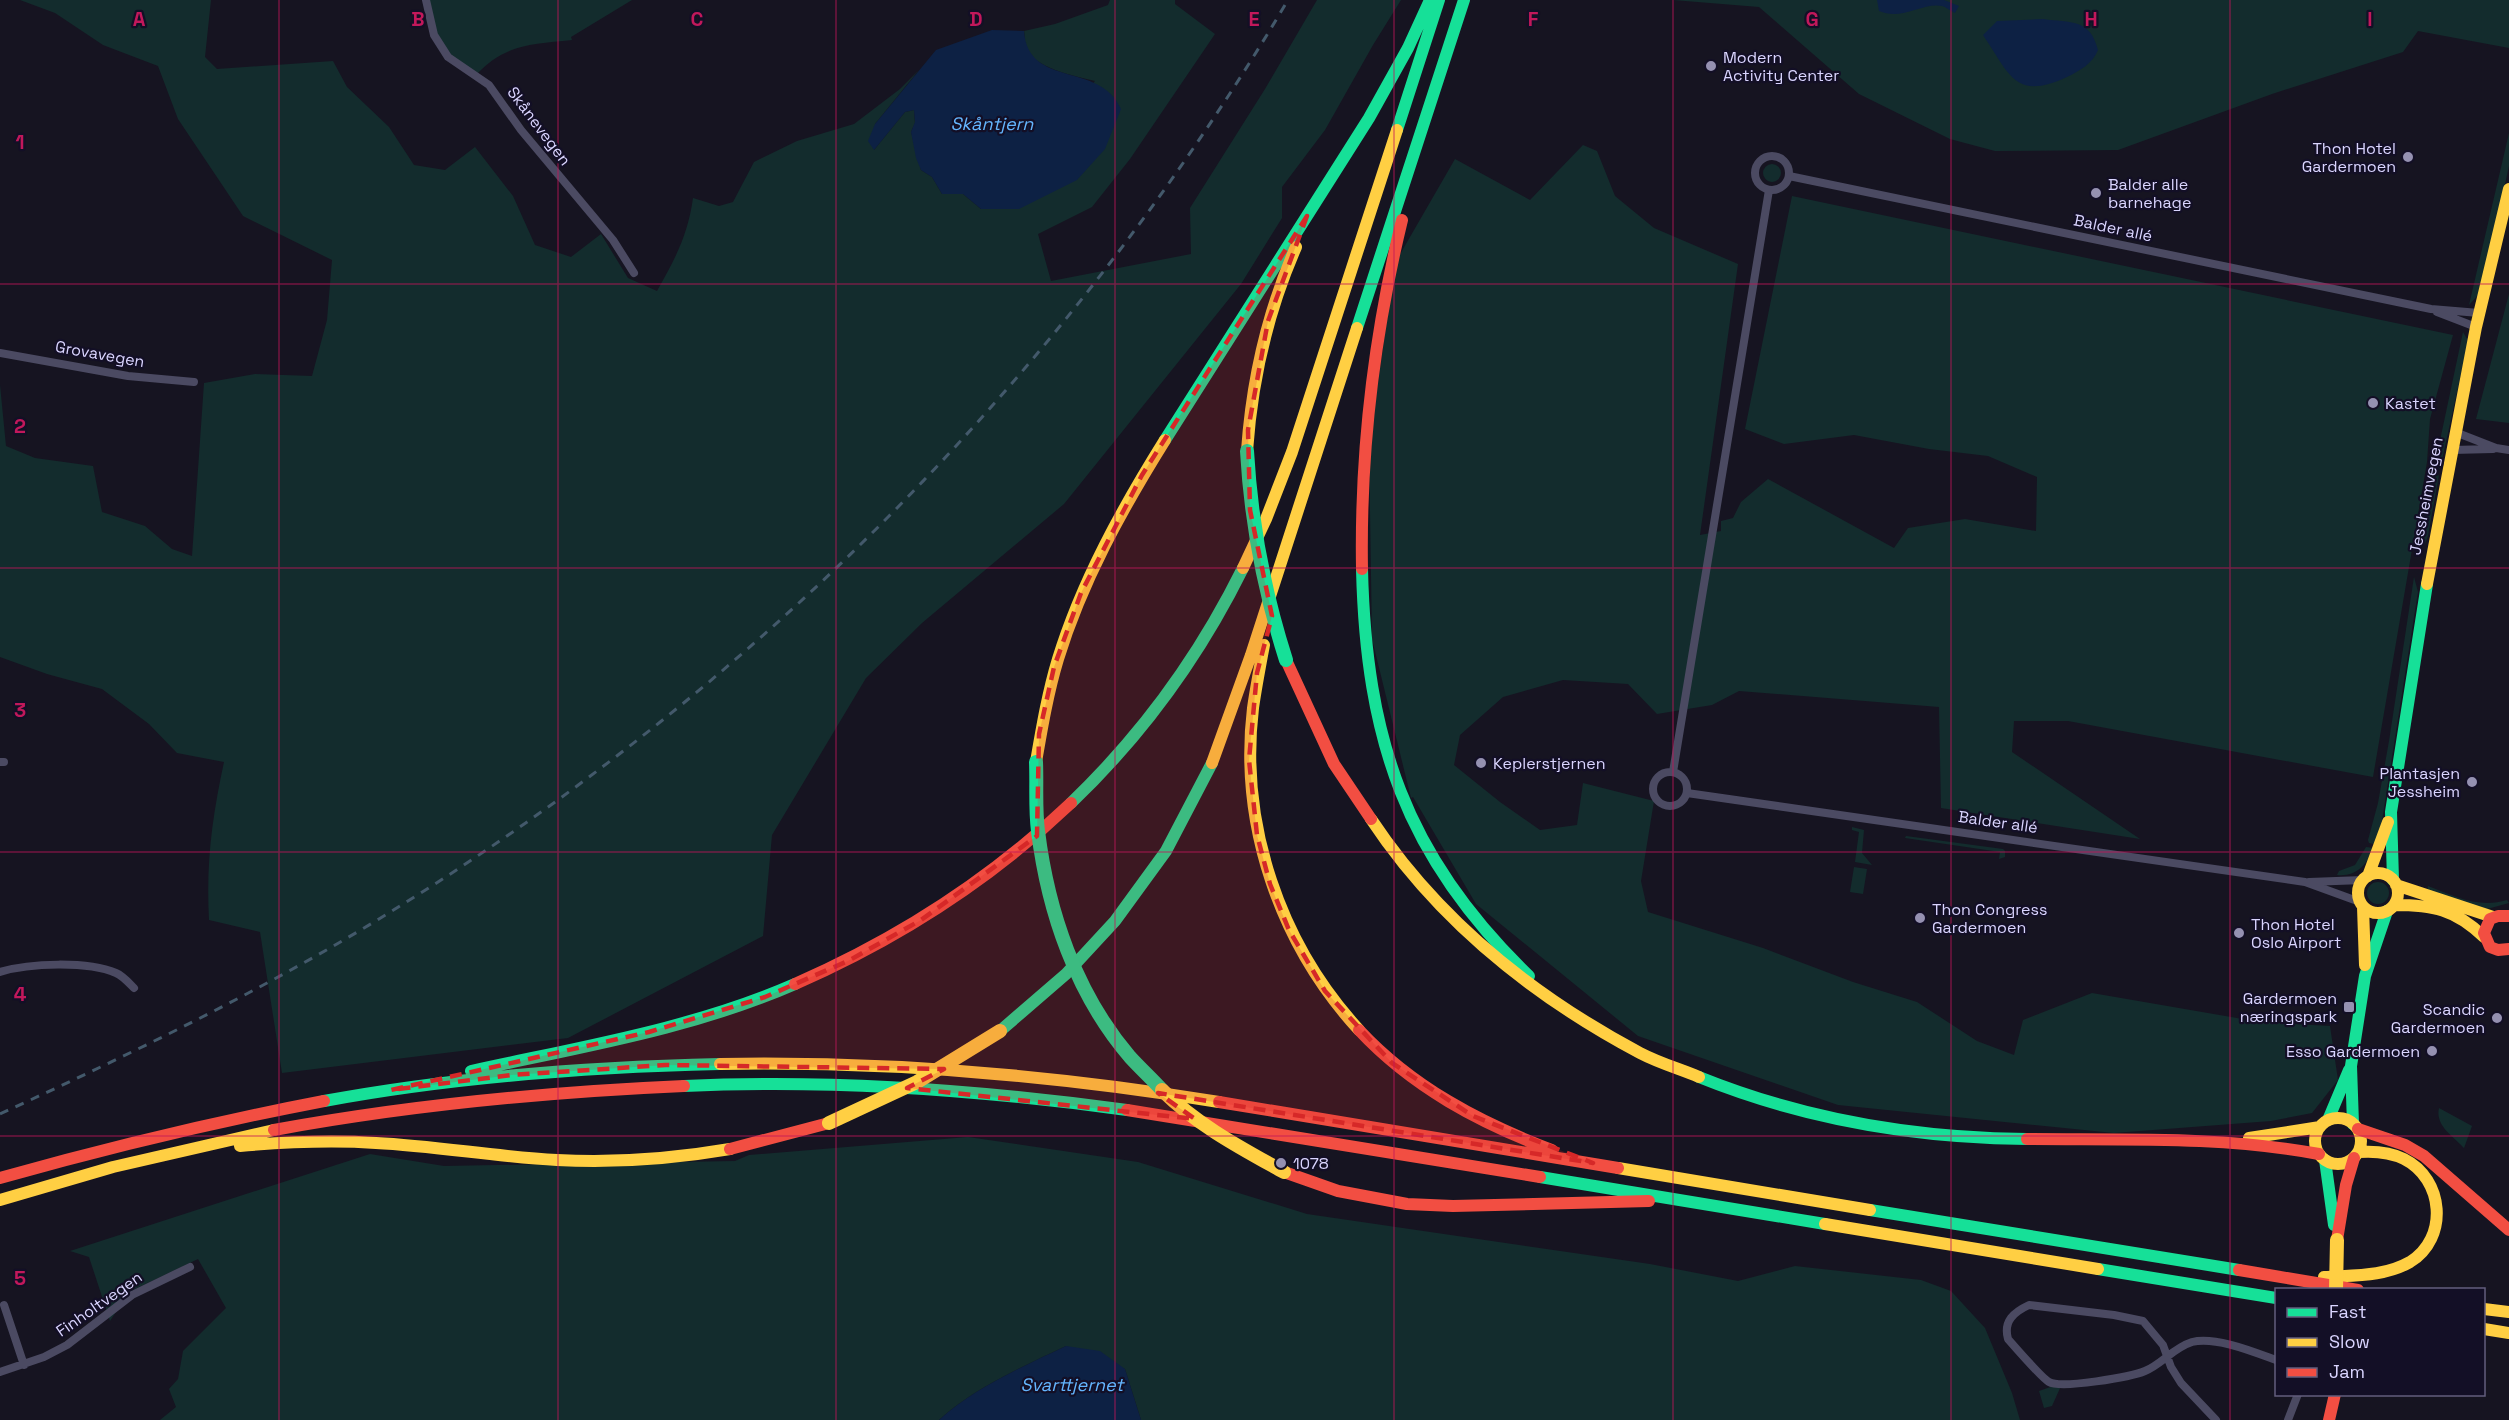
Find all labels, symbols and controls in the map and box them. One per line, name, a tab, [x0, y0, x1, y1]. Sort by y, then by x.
text: A	[133, 6, 146, 32]
text: B	[411, 6, 425, 32]
text: C	[691, 6, 704, 32]
text: D	[969, 6, 983, 32]
text: E	[1248, 6, 1260, 32]
text: F	[1528, 6, 1539, 32]
text: G	[1805, 6, 1819, 32]
text: H	[2084, 6, 2098, 32]
text: I	[2367, 6, 2373, 32]
place label: Modern Activity Center	[1723, 47, 1839, 86]
marker: Modern Activity Center	[1704, 59, 1718, 73]
street label: Skånevegen	[502, 82, 576, 170]
water label: Skåntjern	[951, 112, 1034, 135]
text: 1	[15, 129, 25, 155]
place label: Thon Hotel Gardermoen	[2302, 138, 2396, 177]
marker: Thon Hotel Gardermoen	[2401, 150, 2415, 164]
place label: Balder alle barnehage	[2108, 174, 2191, 213]
marker: Balder alle barnehage	[2089, 186, 2103, 200]
street label: Balder allé	[2072, 209, 2154, 247]
street label: Grovavegen	[54, 336, 146, 372]
place label: Kastet	[2385, 393, 2436, 414]
marker: Kastet	[2366, 396, 2380, 410]
text: 2	[14, 413, 26, 439]
street label: Jessheimvegen	[2404, 435, 2448, 557]
text: 3	[14, 697, 26, 723]
place label: Keplerstjernen	[1493, 753, 1606, 774]
marker: Keplerstjernen	[1474, 756, 1488, 770]
place label: Plantasjen Jessheim	[2380, 763, 2460, 802]
marker: Plantasjen Jessheim	[2465, 775, 2479, 789]
street label: Balder allé	[1957, 806, 2039, 838]
place label: Thon Congress Gardermoen	[1932, 899, 2047, 938]
marker: Thon Congress Gardermoen	[1913, 911, 1927, 925]
place label: Thon Hotel Oslo Airport	[2251, 914, 2341, 953]
marker: Thon Hotel Oslo Airport	[2232, 926, 2246, 940]
text: 4	[14, 981, 27, 1007]
place label: Gardermoen næringspark	[2240, 988, 2337, 1027]
place label: Scandic Gardermoen	[2391, 999, 2485, 1038]
marker: Gardermoen næringspark	[2342, 1000, 2356, 1014]
marker: Scandic Gardermoen	[2490, 1011, 2504, 1025]
place label: Esso Gardermoen	[2286, 1041, 2420, 1062]
marker: Esso Gardermoen	[2425, 1044, 2439, 1058]
place label: 1078	[1293, 1153, 1329, 1174]
marker: 1078	[1274, 1156, 1288, 1170]
text: 5	[14, 1265, 26, 1291]
street label: Finholtvegen	[52, 1267, 146, 1341]
legend	[2275, 1288, 2485, 1396]
text: Fast	[2329, 1300, 2366, 1323]
text: Slow	[2329, 1330, 2370, 1353]
text: Jam	[2329, 1360, 2365, 1383]
water label: Svarttjernet	[1020, 1373, 1125, 1396]

